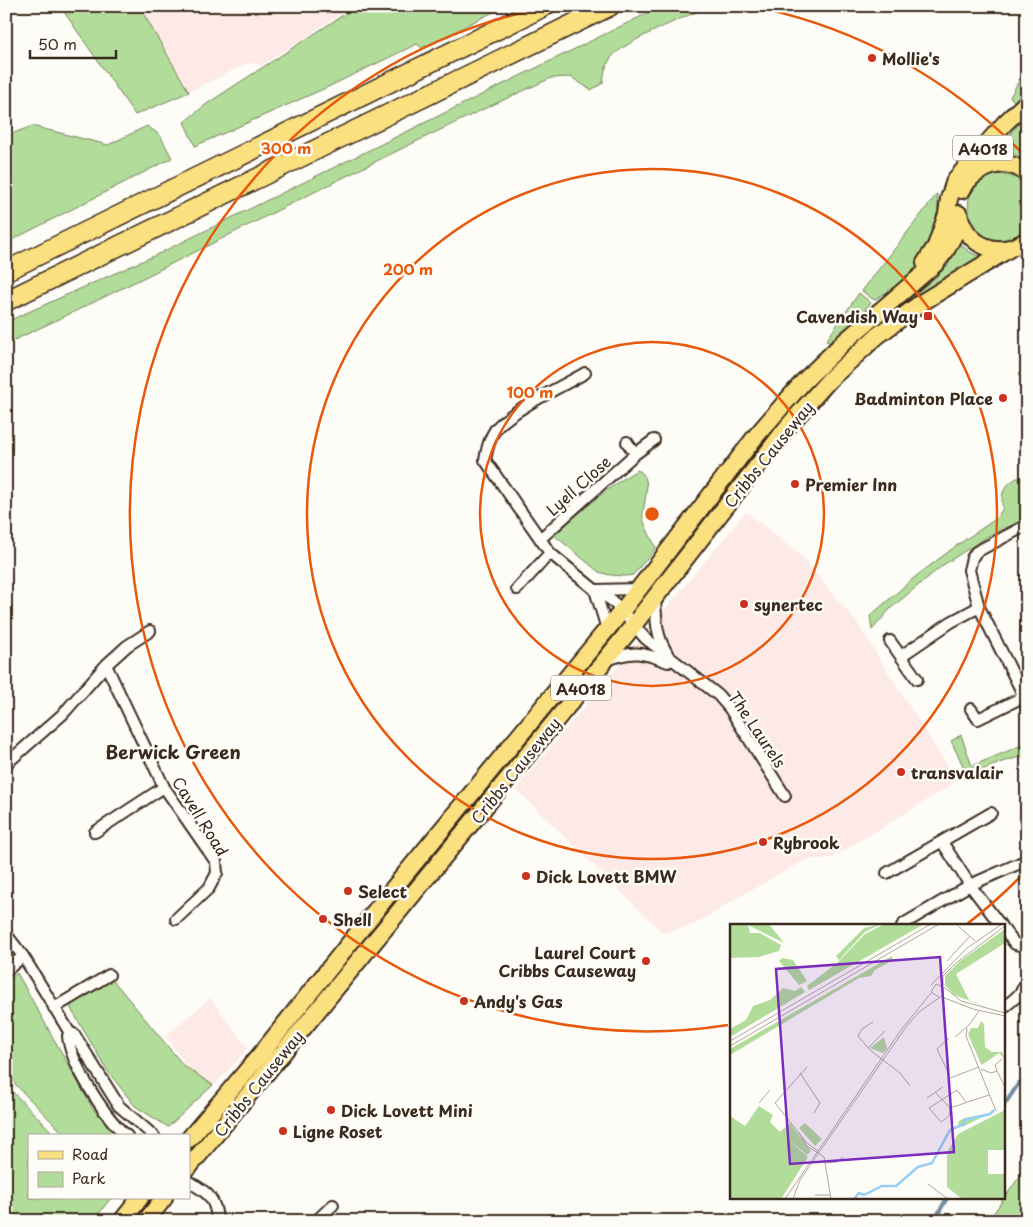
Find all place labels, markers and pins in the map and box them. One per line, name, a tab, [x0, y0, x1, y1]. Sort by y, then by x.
place label: Mollie's	[882, 46, 940, 70]
marker: Mollie's	[866, 52, 878, 64]
place label: Cavendish Way	[796, 304, 918, 328]
marker: Cavendish Way	[922, 310, 934, 322]
place label: Badminton Place	[854, 386, 993, 410]
marker: Badminton Place	[997, 392, 1009, 404]
place label: Premier Inn	[805, 472, 897, 496]
marker: Premier Inn	[789, 478, 801, 490]
centre of rings	[643, 505, 661, 523]
place label: synertec	[754, 592, 823, 616]
marker: synertec	[738, 598, 750, 610]
place label: transvalair	[911, 760, 1004, 784]
marker: transvalair	[895, 766, 907, 778]
place label: Rybrook	[773, 830, 840, 854]
marker: Rybrook	[757, 836, 769, 848]
place label: Dick Lovett BMW	[536, 864, 677, 888]
marker: Dick Lovett BMW	[520, 870, 532, 882]
place label: Select	[358, 879, 408, 903]
marker: Select	[342, 885, 354, 897]
place label: Shell	[333, 907, 372, 931]
marker: Shell	[317, 913, 329, 925]
place label: Laurel Court Cribbs Causeway	[498, 940, 636, 982]
marker: Laurel Court Cribbs Causeway	[640, 955, 652, 967]
place label: Andy's Gas	[473, 989, 563, 1013]
marker: Andy's Gas	[458, 995, 470, 1007]
place label: Dick Lovett Mini	[341, 1098, 473, 1122]
marker: Dick Lovett Mini	[325, 1104, 337, 1116]
place label: Ligne Roset	[293, 1119, 383, 1143]
marker: Ligne Roset	[277, 1125, 289, 1137]

